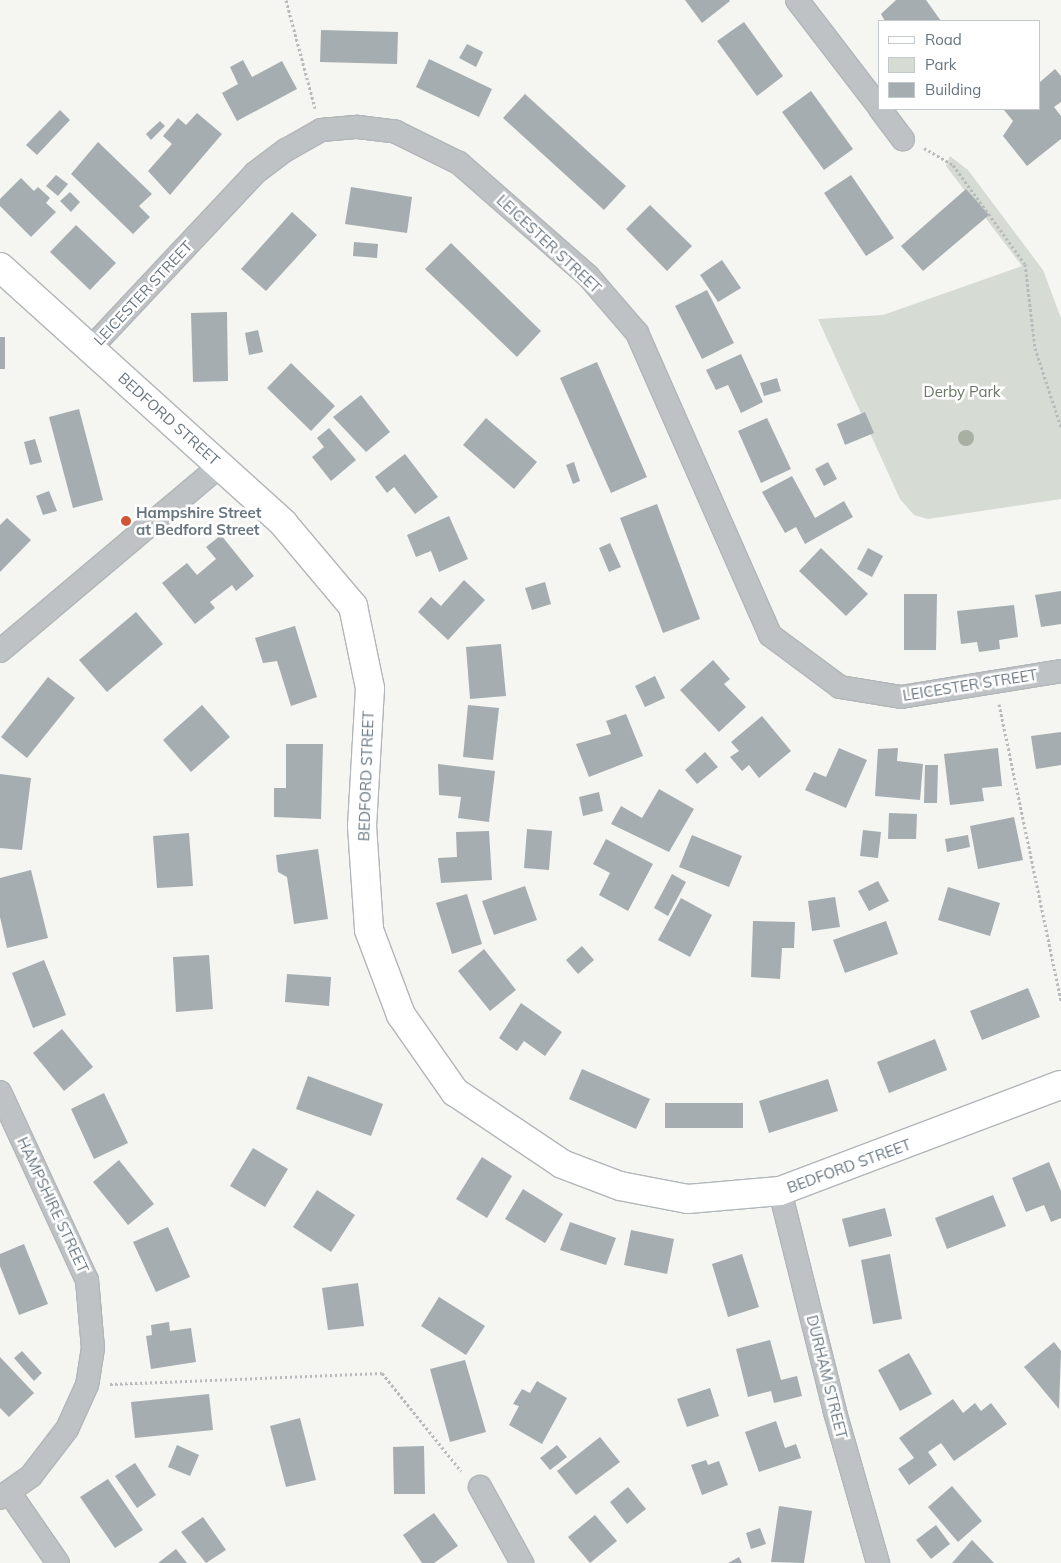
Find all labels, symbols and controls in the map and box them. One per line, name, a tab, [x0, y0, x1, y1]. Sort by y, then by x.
legend	[878, 20, 1041, 110]
text: Road	[925, 30, 962, 49]
text: Park	[925, 55, 957, 74]
text: Building	[925, 80, 981, 99]
street label: LEICESTER STREET	[493, 191, 605, 297]
street label: LEICESTER STREET	[90, 237, 196, 349]
street label: BEDFORD STREET	[114, 369, 224, 469]
park label: Derby Park	[923, 383, 1001, 401]
place label: Hampshire Street at Bedford Street	[136, 503, 261, 538]
marker: Hampshire Street at Bedford Street	[120, 515, 132, 527]
street label: LEICESTER STREET	[901, 665, 1039, 705]
street label: BEDFORD STREET	[355, 710, 377, 842]
street label: HAMPSHIRE STREET	[14, 1134, 92, 1276]
street label: BEDFORD STREET	[785, 1135, 913, 1197]
street label: DURHAM STREET	[803, 1313, 851, 1441]

